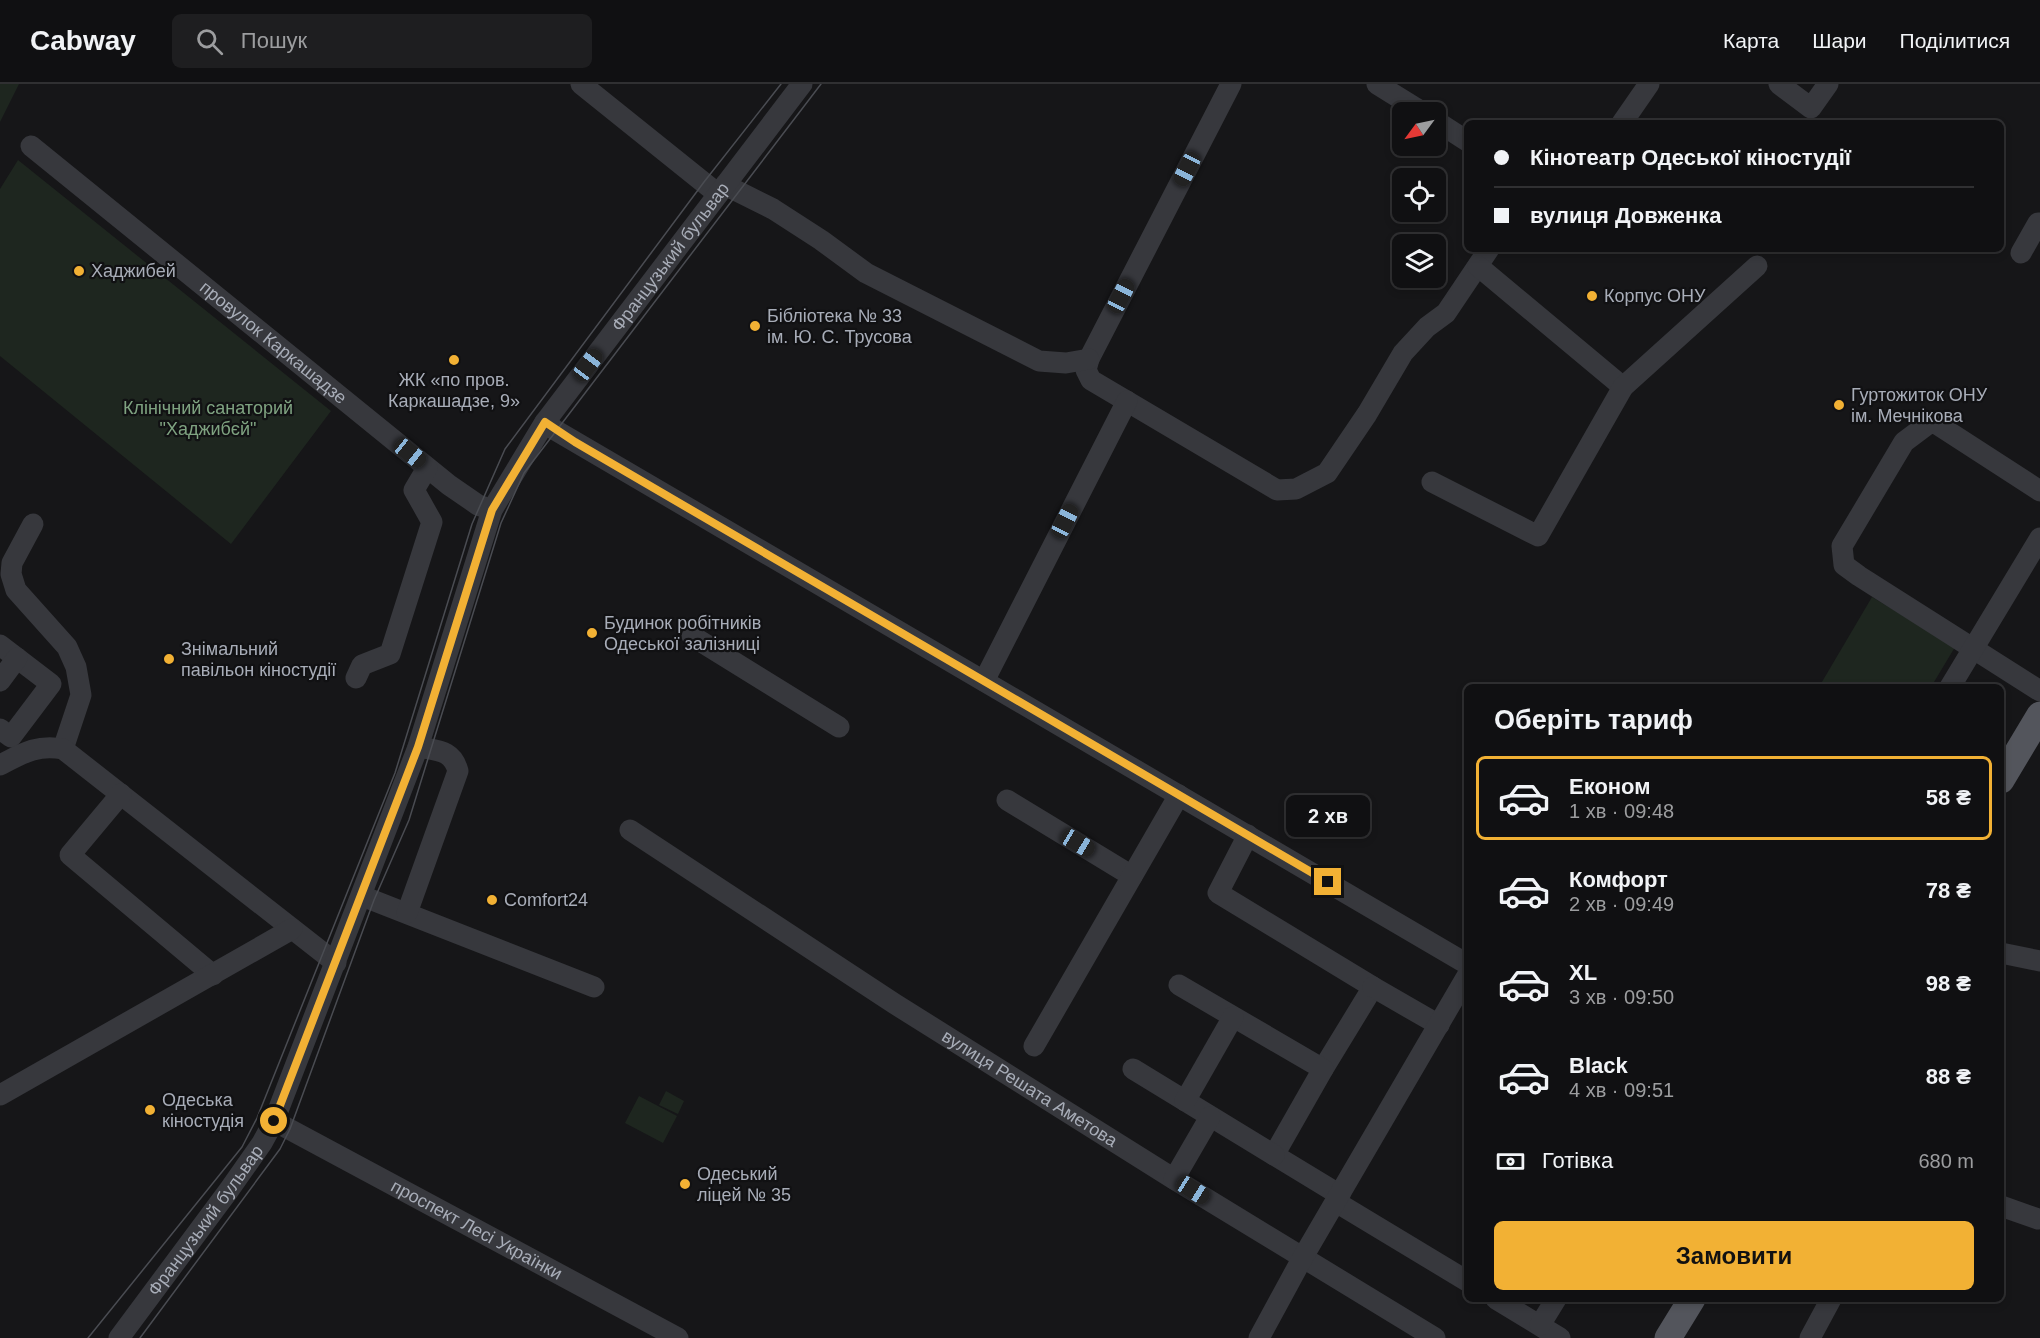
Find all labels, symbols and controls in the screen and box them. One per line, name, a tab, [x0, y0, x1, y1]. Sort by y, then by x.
search box	[172, 14, 592, 68]
text: Cabway	[30, 25, 136, 56]
icon: search	[193, 25, 226, 58]
text: Пошук	[241, 28, 307, 53]
text: Карта	[1723, 29, 1779, 52]
text: Шари	[1812, 29, 1867, 52]
text: Поділитися	[1900, 29, 2010, 52]
north arrow	[1392, 102, 1446, 156]
map controls	[1392, 102, 1446, 288]
text: Кінотеатр Одеської кіностудії	[1530, 145, 1851, 170]
car	[1171, 149, 1203, 189]
button: locate	[1392, 168, 1446, 222]
street label: Французький бульвар	[608, 179, 733, 335]
text: вулиця Довженка	[1530, 203, 1722, 228]
button: layers	[1392, 234, 1446, 288]
place label: Хаджибей	[91, 261, 176, 281]
marker: Хаджибей	[72, 264, 86, 278]
car	[1105, 276, 1137, 316]
street label: провулок Каркашадзе	[196, 277, 351, 408]
place label: Корпус ОНУ	[1604, 286, 1706, 306]
marker: Корпус ОНУ	[1585, 289, 1599, 303]
place label: Бібліотека № 33 ім. Ю. С. Трусова	[767, 306, 913, 347]
marker: Бібліотека № 33 ім. Ю. С. Трусова	[748, 319, 762, 333]
car	[570, 345, 606, 385]
marker: ЖК «по пров. Каркашадзе, 9»	[447, 353, 461, 367]
place label: ЖК «по пров. Каркашадзе, 9»	[388, 370, 520, 411]
place label: Гуртожиток ОНУ ім. Мечнікова	[1851, 385, 1988, 426]
park label: Клінічний санаторий "Хаджибєй"	[123, 398, 293, 439]
marker: Гуртожиток ОНУ ім. Мечнікова	[1832, 398, 1846, 412]
car	[390, 435, 430, 471]
car	[1049, 501, 1081, 541]
place label: Будинок робітників Одеської залізниці	[604, 613, 761, 654]
marker: Будинок робітників Одеської залізниці	[585, 626, 599, 640]
place label: Знімальний павільон кіностудії	[181, 639, 336, 680]
marker: Знімальний павільон кіностудії	[162, 652, 176, 666]
text: Оберіть тариф	[1494, 705, 1693, 735]
icon: car	[1497, 771, 1551, 825]
text: Економ	[1569, 774, 1651, 799]
text: 58 ₴	[1926, 785, 1971, 810]
callout: 2 хв	[1286, 795, 1370, 837]
text: 1 хв · 09:48	[1569, 800, 1674, 822]
text: 2 хв	[1308, 805, 1348, 827]
car	[1058, 826, 1098, 860]
icon: car	[1497, 864, 1551, 918]
text: Комфорт	[1569, 867, 1668, 892]
route end	[1314, 868, 1341, 895]
text: 78 ₴	[1926, 878, 1971, 903]
place label: Comfort24	[504, 890, 588, 910]
marker: Comfort24	[485, 893, 499, 907]
text: 2 хв · 09:49	[1569, 893, 1674, 915]
icon: car	[1497, 957, 1551, 1011]
text: XL	[1569, 960, 1597, 985]
text: 98 ₴	[1926, 971, 1971, 996]
text: 3 хв · 09:50	[1569, 986, 1674, 1008]
street label: вулиця Решата Аметова	[938, 1026, 1122, 1151]
icon: car	[1497, 1050, 1551, 1104]
text: Black	[1569, 1053, 1628, 1078]
text: 88 ₴	[1926, 1064, 1971, 1089]
text: 4 хв · 09:51	[1569, 1079, 1674, 1101]
place label: Одеська кіностудія	[162, 1090, 244, 1131]
marker: Одеська кіностудія	[143, 1103, 157, 1117]
route start	[260, 1107, 287, 1134]
street label: Французький бульвар	[144, 1141, 267, 1300]
icon: cash	[1494, 1145, 1527, 1178]
text: Готівка	[1542, 1148, 1613, 1173]
text: 680 m	[1918, 1150, 1974, 1172]
place label: Одеський ліцей № 35	[697, 1164, 791, 1205]
car	[1173, 1173, 1213, 1207]
street label: проспект Лесі Українки	[388, 1176, 566, 1284]
marker: Одеський ліцей № 35	[678, 1177, 692, 1191]
button: Замовити	[1494, 1221, 1974, 1290]

